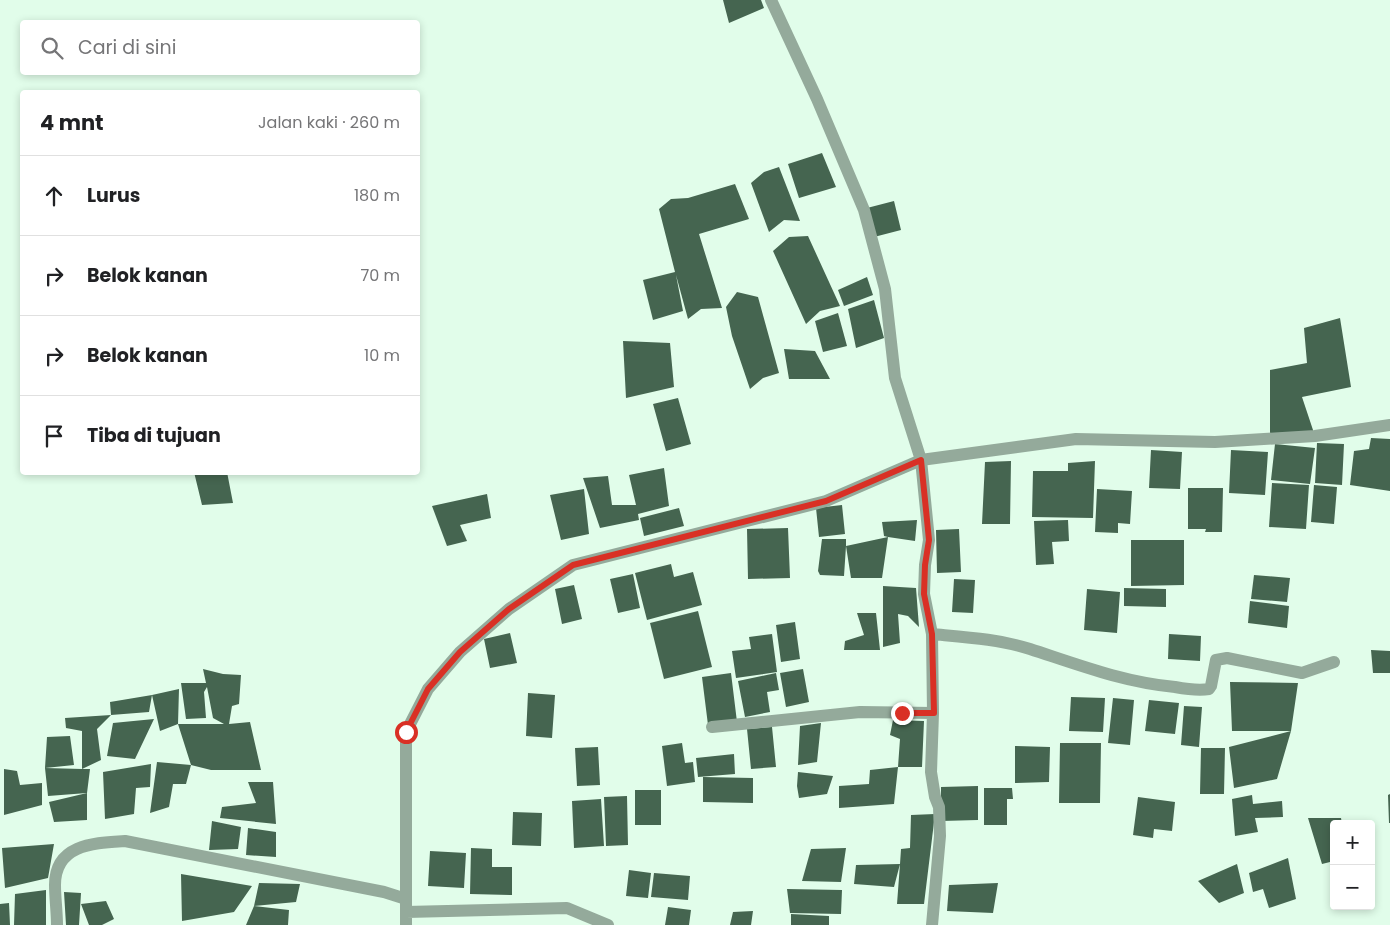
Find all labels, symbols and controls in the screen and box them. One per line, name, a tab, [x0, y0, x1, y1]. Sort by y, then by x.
search box	[20, 20, 420, 75]
icon: search	[38, 34, 66, 62]
text: Cari di sini	[78, 34, 176, 61]
text: 4 mnt	[40, 108, 104, 137]
text: Jalan kaki · 260 m	[258, 111, 400, 134]
icon: ahead	[40, 182, 68, 210]
text: Lurus	[87, 182, 140, 209]
text: 180 m	[354, 184, 400, 207]
icon: right	[40, 262, 68, 290]
text: Belok kanan	[87, 262, 208, 289]
text: 70 m	[360, 264, 400, 287]
icon: right	[40, 342, 68, 370]
text: Belok kanan	[87, 342, 208, 369]
text: 10 m	[364, 344, 400, 367]
icon: arrive	[40, 422, 68, 450]
text: Tiba di tujuan	[87, 422, 221, 449]
route end	[891, 702, 914, 725]
route start	[395, 721, 418, 744]
map controls	[1330, 820, 1375, 910]
button: +	[1330, 820, 1375, 865]
button: −	[1330, 865, 1375, 910]

